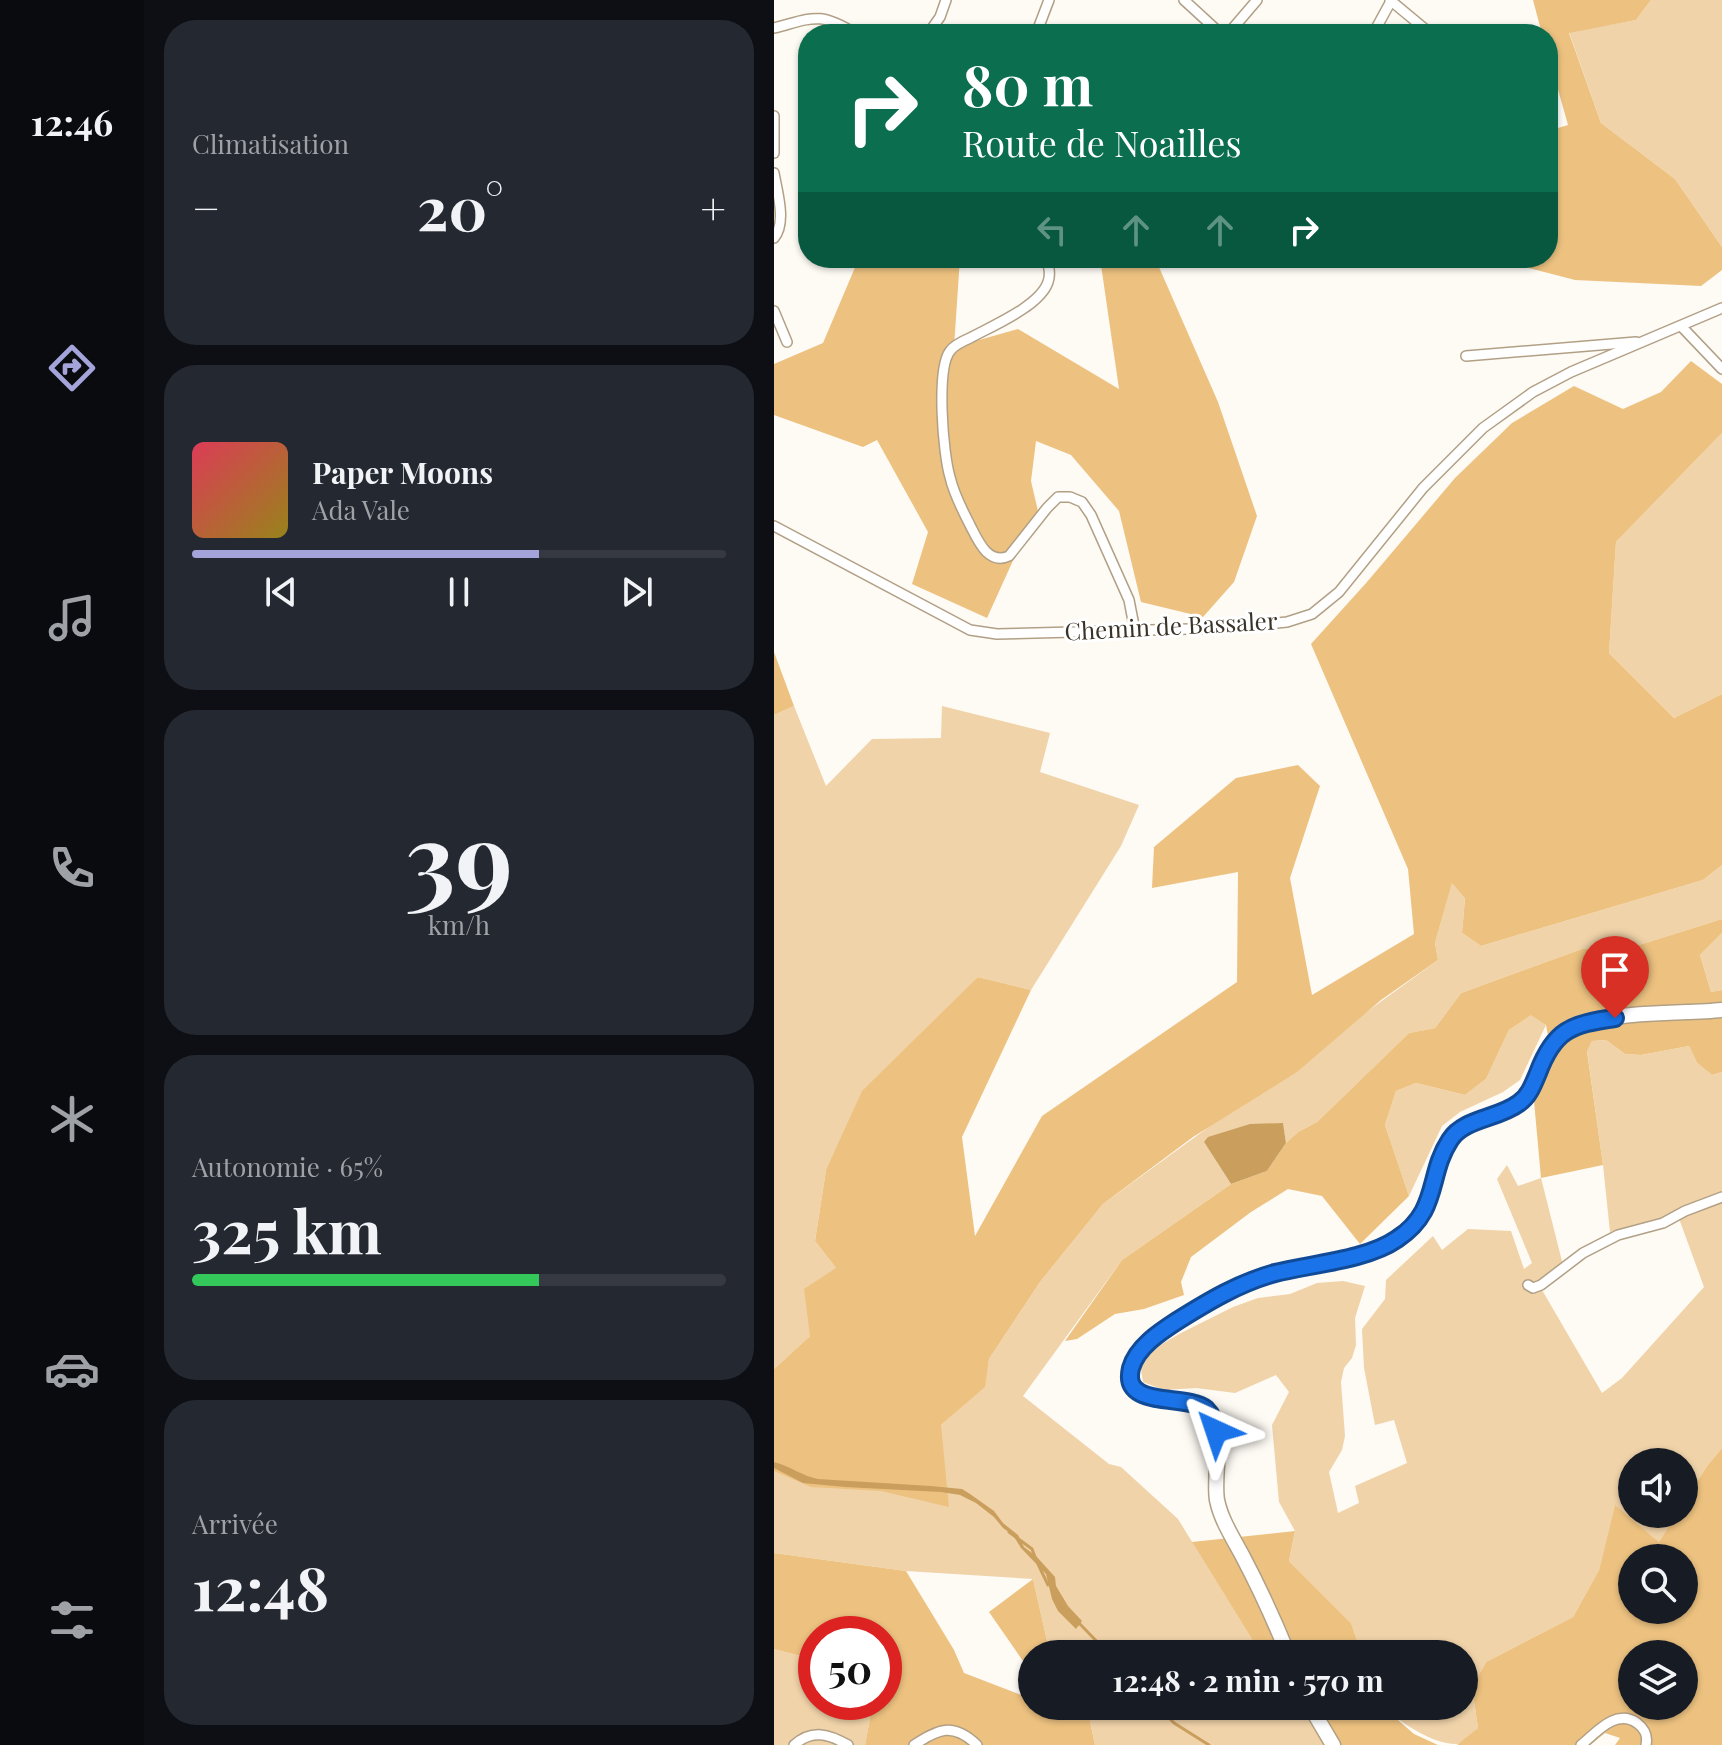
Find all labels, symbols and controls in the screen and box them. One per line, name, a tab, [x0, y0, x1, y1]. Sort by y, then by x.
text: 80 m	[962, 46, 1093, 121]
icon: right	[830, 56, 934, 160]
text: 12:46	[31, 97, 113, 145]
text: Route de Noailles	[962, 118, 1242, 166]
text: Climatisation	[192, 126, 349, 161]
text: 20°	[417, 166, 504, 246]
text: −	[192, 177, 220, 236]
text: +	[700, 177, 726, 236]
icon: left	[1030, 208, 1074, 252]
icon: ahead	[1114, 208, 1158, 252]
icon: ahead	[1198, 208, 1242, 252]
icon: right	[1282, 208, 1326, 252]
icon: directions	[44, 340, 100, 396]
text: Paper Moons	[312, 452, 493, 492]
text: Ada Vale	[312, 492, 410, 527]
icon: previous	[259, 570, 303, 614]
icon: pause	[437, 570, 481, 614]
icon: next	[615, 570, 659, 614]
icon: music	[44, 590, 100, 646]
street label: Chemin de Bassaler	[1064, 603, 1279, 647]
text: 39	[405, 785, 513, 924]
icon: phone	[44, 840, 100, 896]
text: km/h	[428, 907, 490, 942]
pin	[1581, 936, 1649, 1018]
icon: arrive	[1593, 948, 1637, 992]
icon: climate	[44, 1091, 100, 1147]
text: Autonomie · 65%	[192, 1149, 383, 1184]
text: 325 km	[192, 1189, 382, 1269]
icon: car	[44, 1341, 100, 1397]
position arrow	[1174, 1389, 1258, 1473]
map controls	[1618, 1448, 1698, 1720]
button: sound	[1618, 1448, 1698, 1528]
text: Arrivée	[192, 1506, 278, 1541]
button: search	[1618, 1544, 1698, 1624]
text: 12:48	[192, 1546, 329, 1626]
icon: filters	[44, 1592, 100, 1648]
speed limit sign: 50	[798, 1616, 902, 1720]
button: layers	[1618, 1640, 1698, 1720]
text: 12:48 · 2 min · 570 m	[1112, 1660, 1384, 1700]

